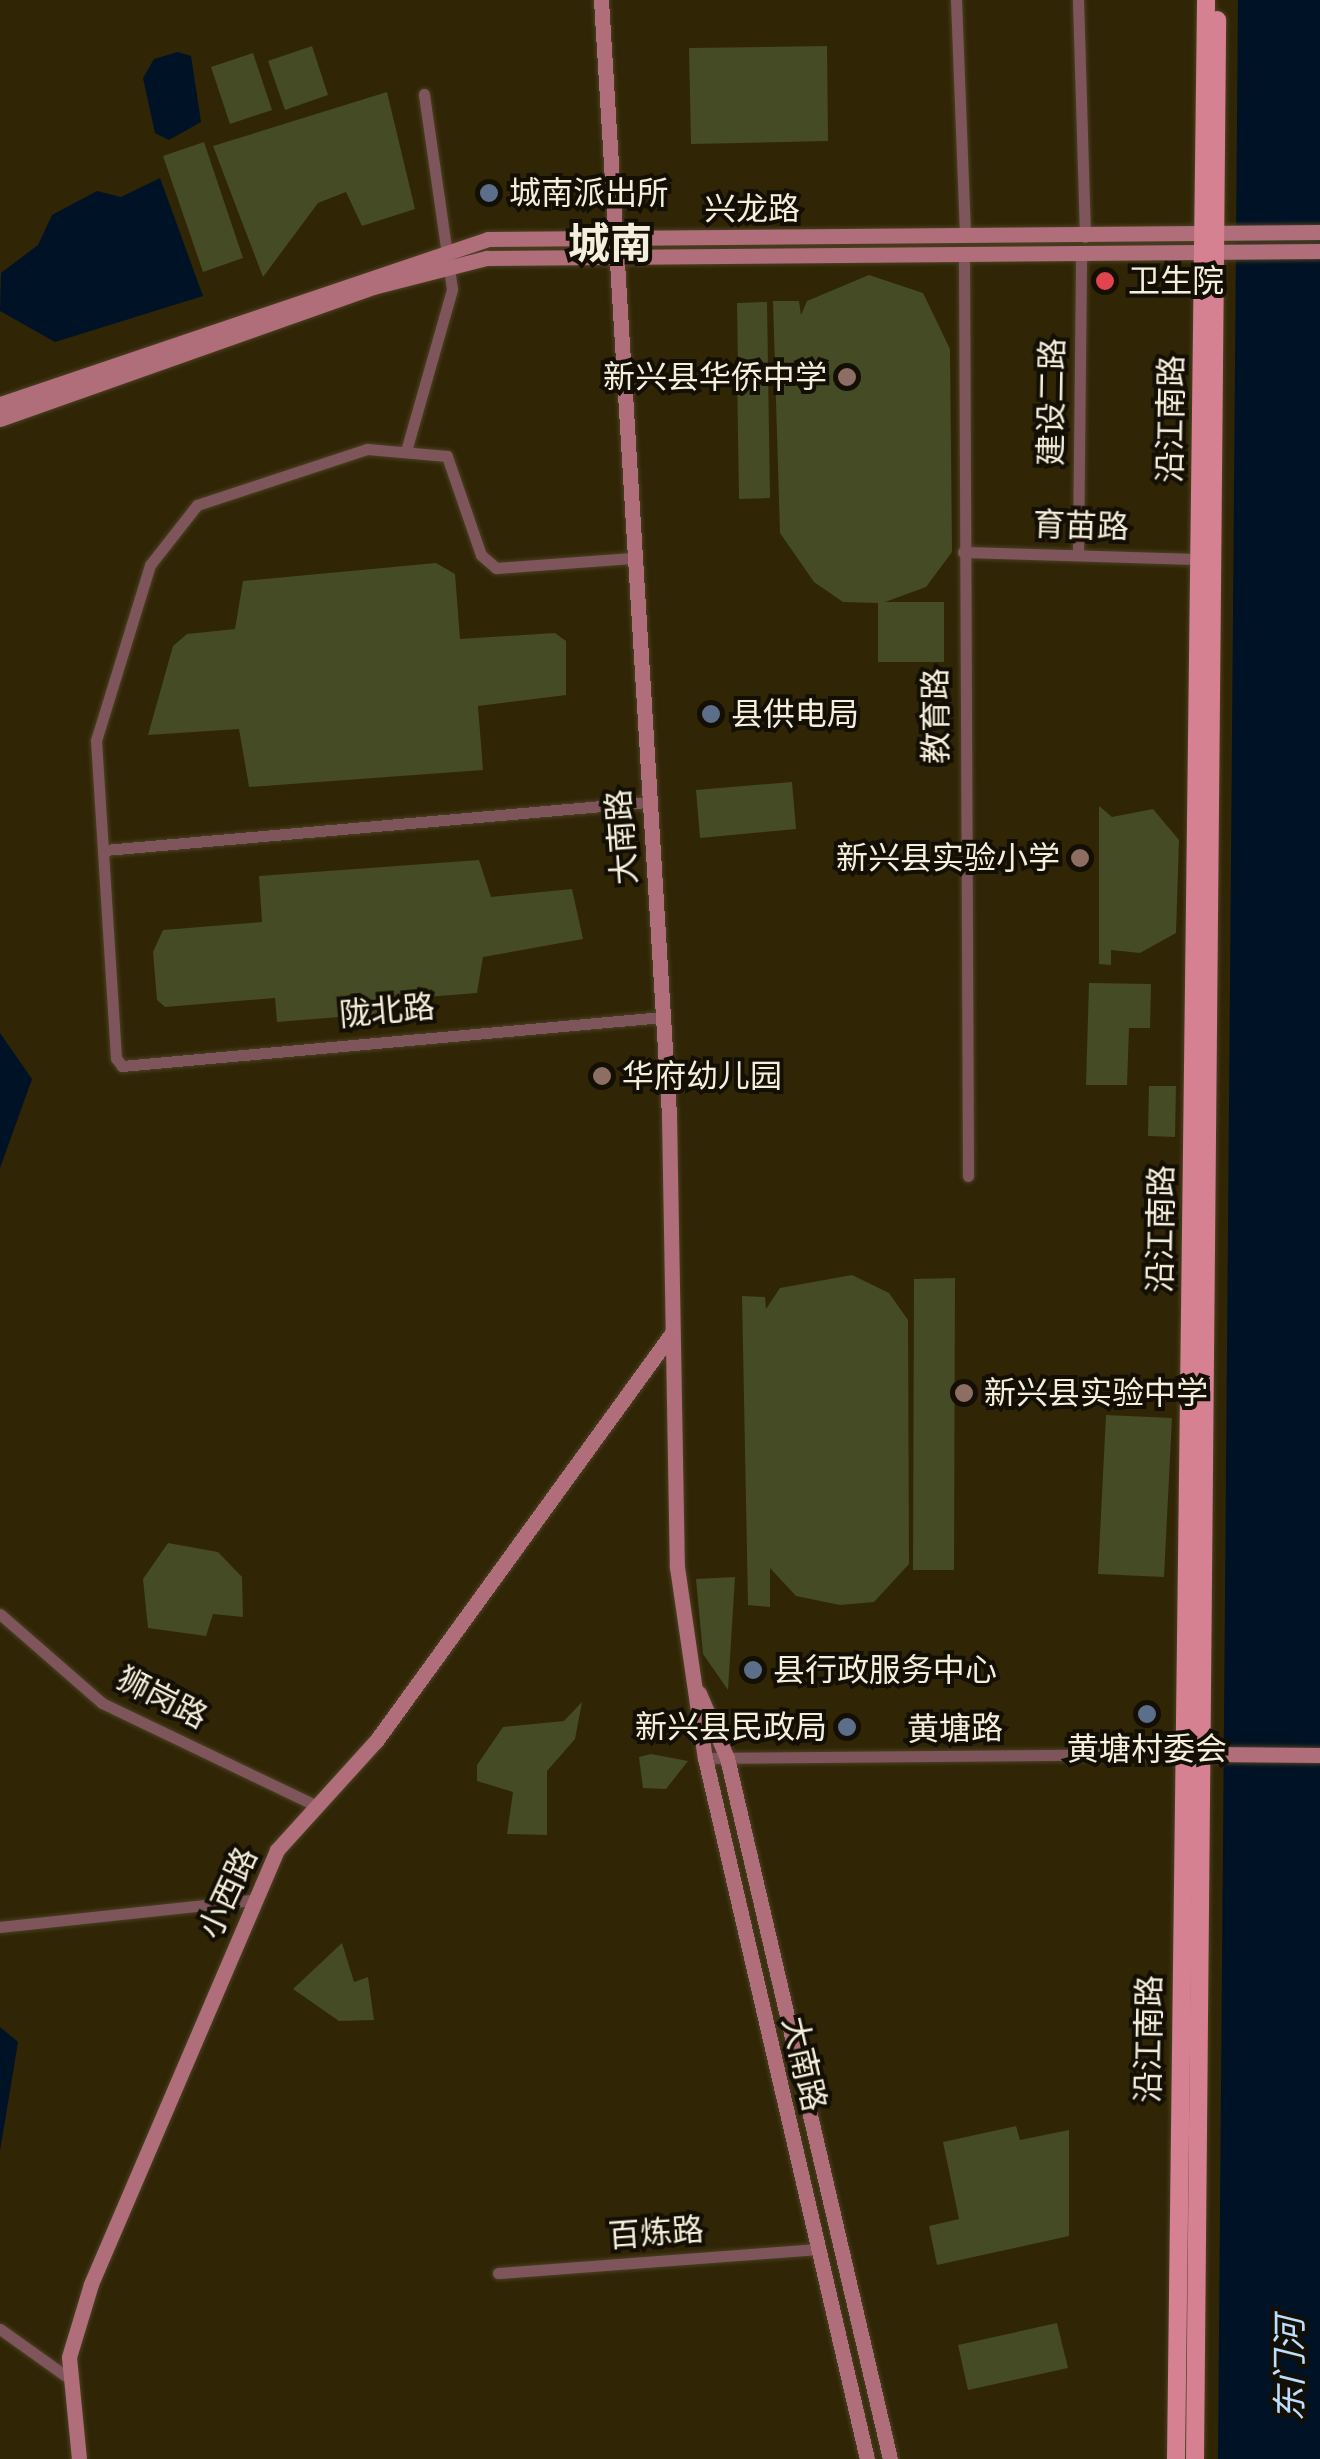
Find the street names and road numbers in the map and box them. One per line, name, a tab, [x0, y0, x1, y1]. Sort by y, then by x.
street label: 兴龙路	[704, 190, 800, 228]
street label: 建设二路	[1032, 338, 1072, 466]
street label: 沿江南路	[1151, 355, 1191, 483]
street label: 育苗路	[1032, 505, 1130, 547]
street label: 教育路	[917, 668, 955, 764]
street label: 大南路	[599, 788, 645, 886]
street label: 陇北路	[338, 988, 436, 1034]
street label: 沿江南路	[1141, 1165, 1181, 1293]
street label: 狮岗路	[111, 1659, 213, 1737]
street label: 黄塘路	[907, 1709, 1003, 1749]
street label: 小西路	[190, 1841, 266, 1945]
street label: 沿江南路	[1129, 1975, 1169, 2103]
street label: 大南路	[774, 2013, 834, 2115]
street label: 百炼路	[607, 2210, 705, 2256]

